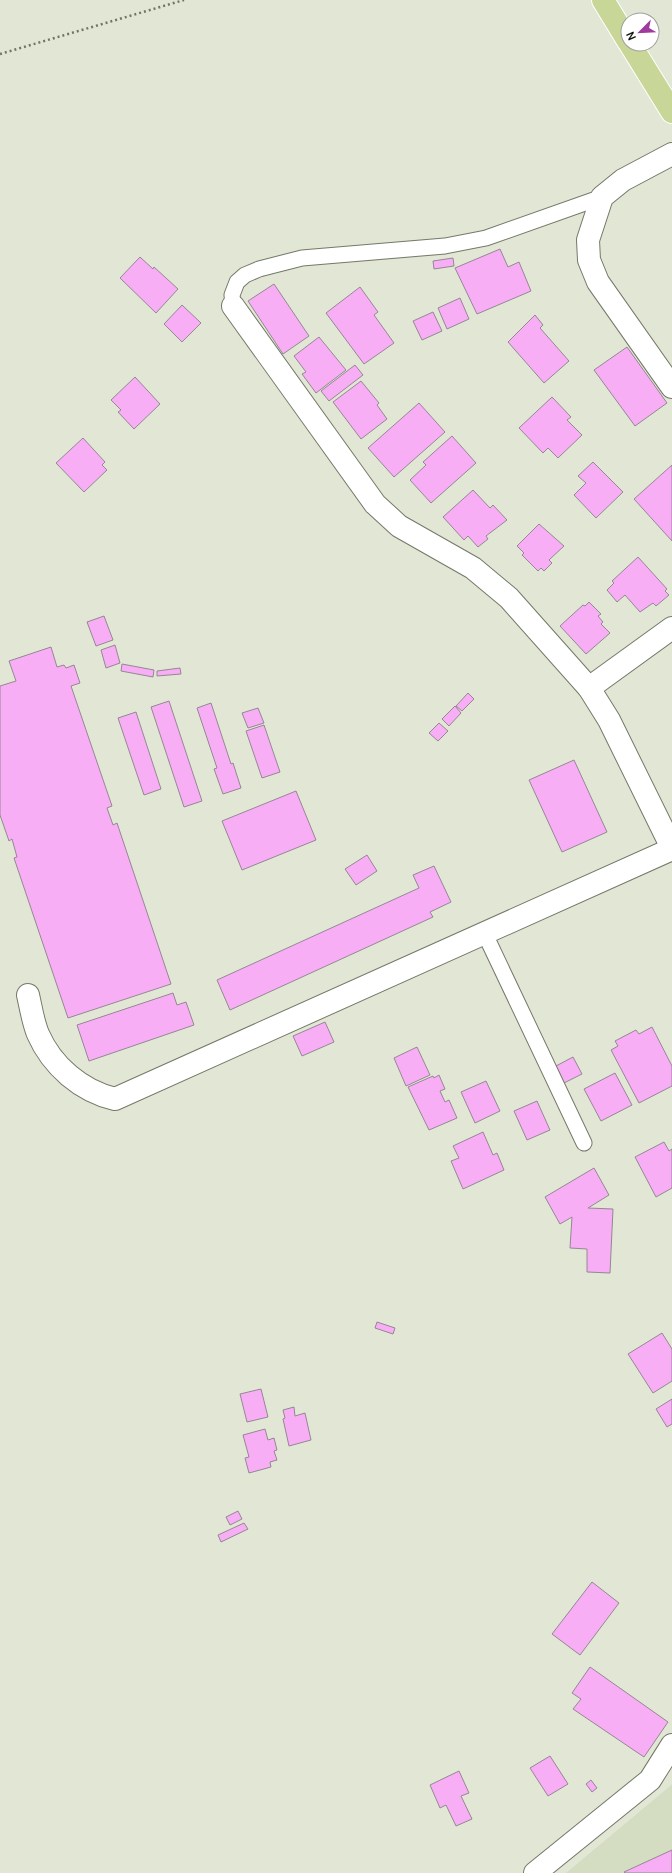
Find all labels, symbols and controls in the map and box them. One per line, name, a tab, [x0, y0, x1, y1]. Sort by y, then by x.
north arrow	[620, 12, 660, 52]
text: N	[622, 30, 639, 43]

